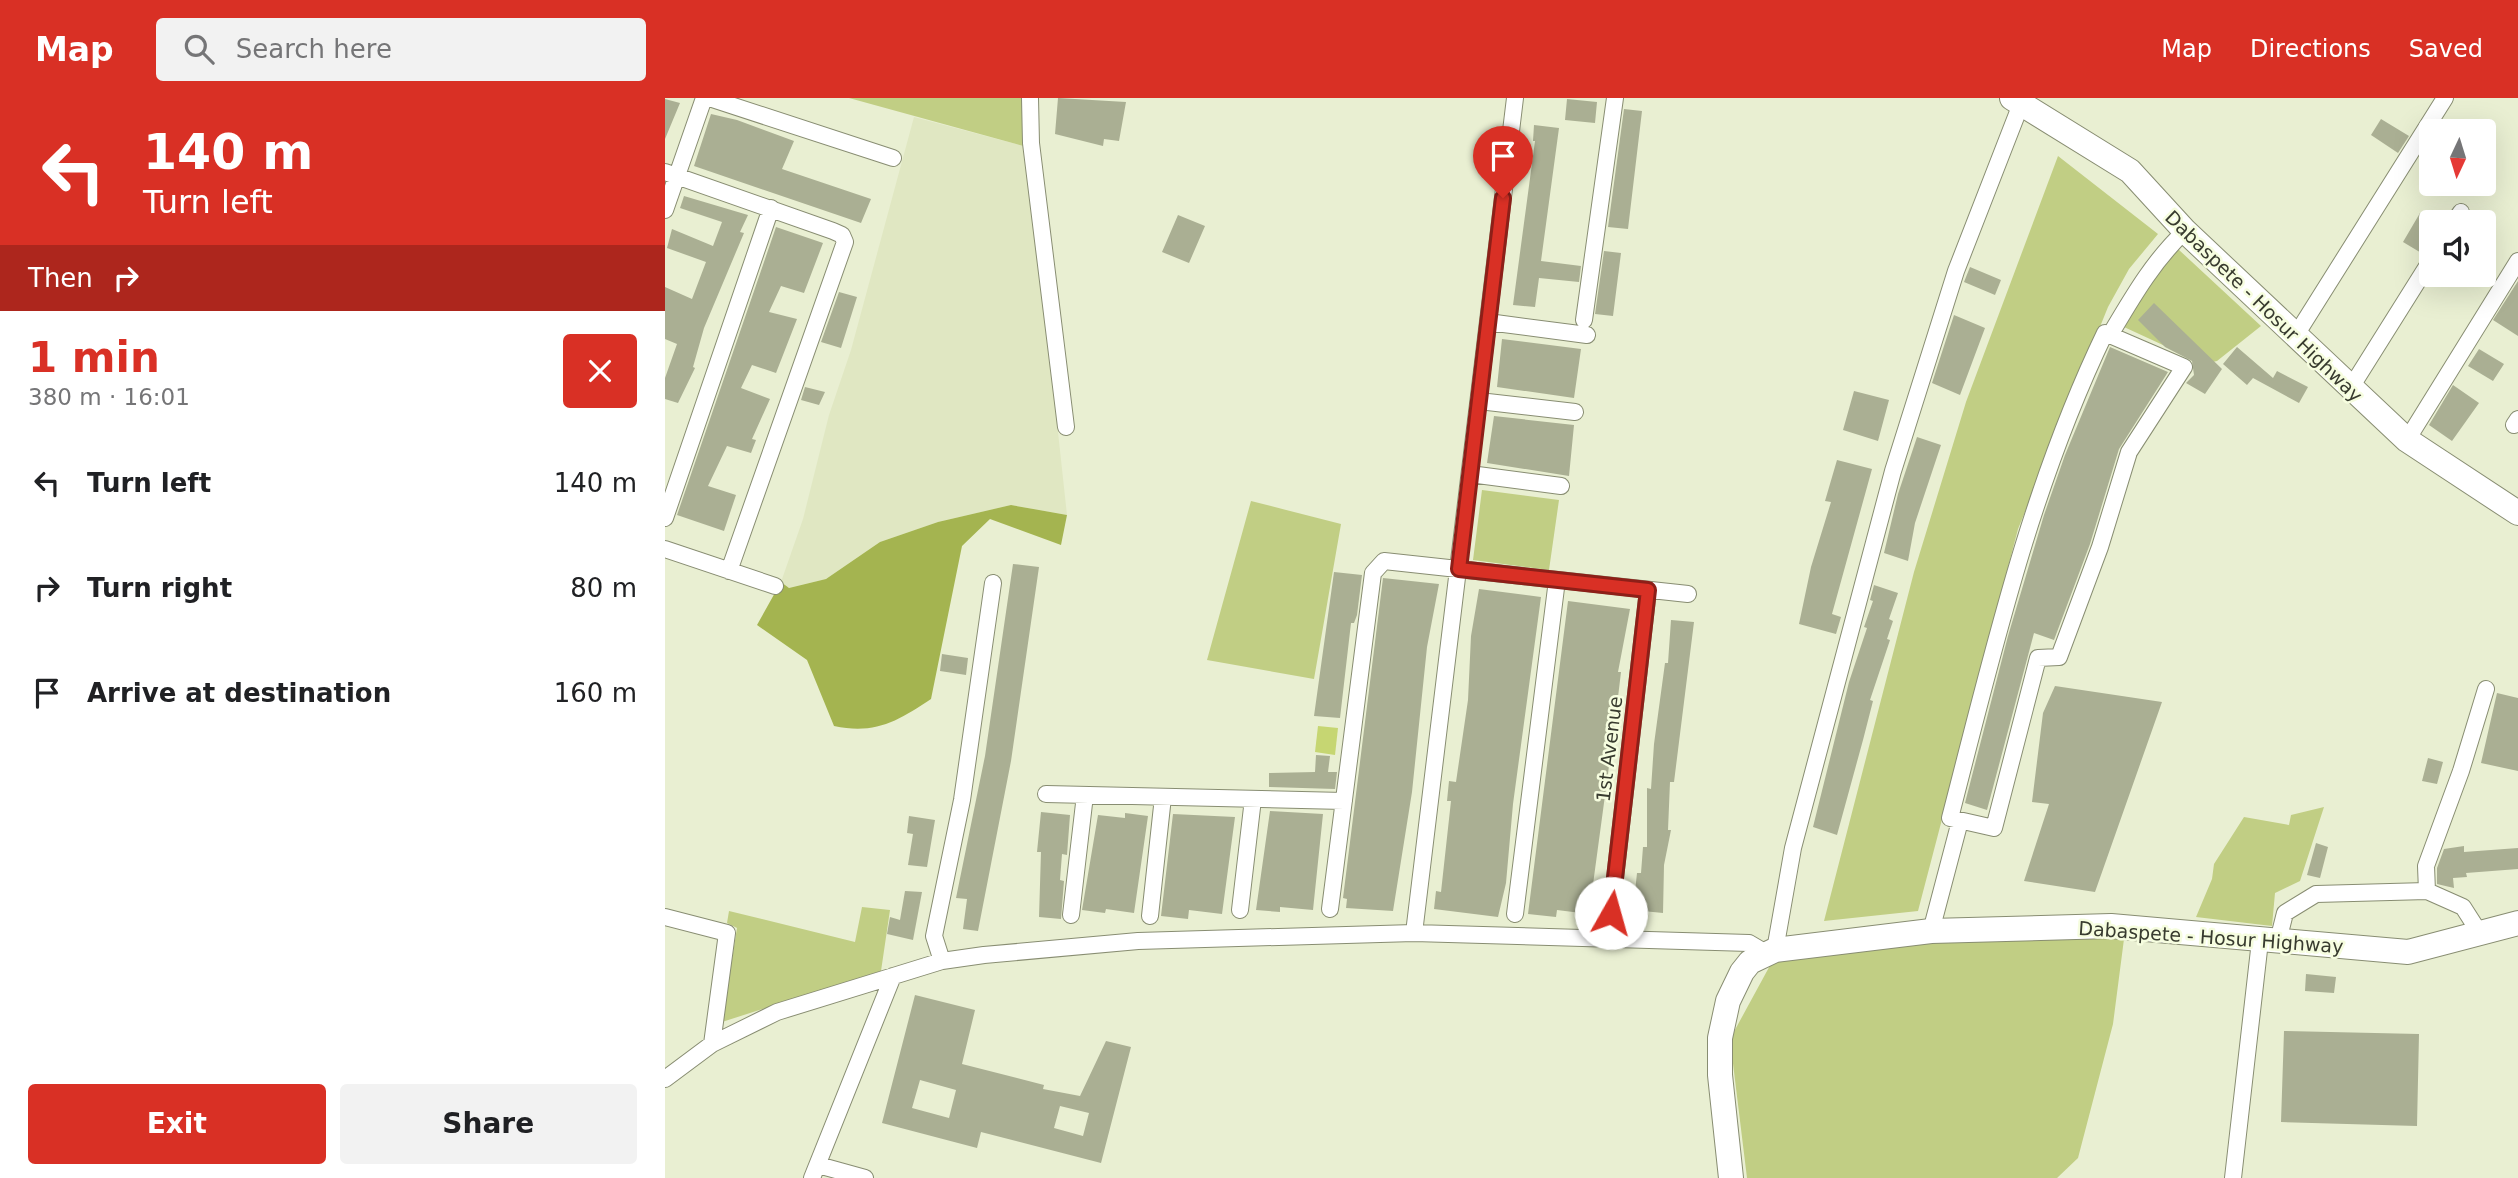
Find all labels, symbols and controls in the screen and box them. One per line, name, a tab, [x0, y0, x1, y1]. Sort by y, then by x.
search box	[156, 18, 646, 81]
text: Map	[35, 30, 114, 69]
icon: search	[180, 30, 218, 68]
text: Search here	[236, 34, 392, 64]
text: Map	[2161, 35, 2212, 63]
text: Directions	[2250, 35, 2371, 63]
text: Saved	[2409, 35, 2483, 63]
north arrow	[2419, 119, 2495, 196]
map controls	[2419, 119, 2496, 287]
text: 140 m	[143, 124, 313, 181]
icon: left	[28, 126, 119, 217]
pin	[1473, 126, 1533, 198]
icon: arrive	[1484, 137, 1522, 175]
text: Turn left	[143, 183, 273, 221]
street label: Dabaspete - Hosur Highway	[2161, 206, 2367, 406]
button: sound	[2419, 210, 2496, 287]
icon: right	[107, 259, 145, 297]
text: Then	[28, 263, 93, 293]
text: 1 min	[28, 333, 160, 382]
button: close	[563, 334, 637, 408]
text: 380 m · 16:01	[28, 384, 190, 410]
icon: left	[28, 464, 66, 502]
text: Turn left	[87, 468, 211, 498]
text: 140 m	[554, 468, 637, 498]
icon: right	[28, 569, 66, 607]
text: Turn right	[87, 573, 232, 603]
text: 80 m	[570, 573, 637, 603]
icon: arrive	[28, 674, 66, 712]
text: Arrive at destination	[87, 678, 391, 708]
text: 160 m	[554, 678, 637, 708]
street label: 1st Avenue	[1592, 695, 1626, 803]
position arrow	[1574, 876, 1648, 950]
street label: Dabaspete - Hosur Highway	[2078, 917, 2344, 957]
button: Exit	[28, 1084, 326, 1164]
button: Share	[340, 1084, 637, 1164]

